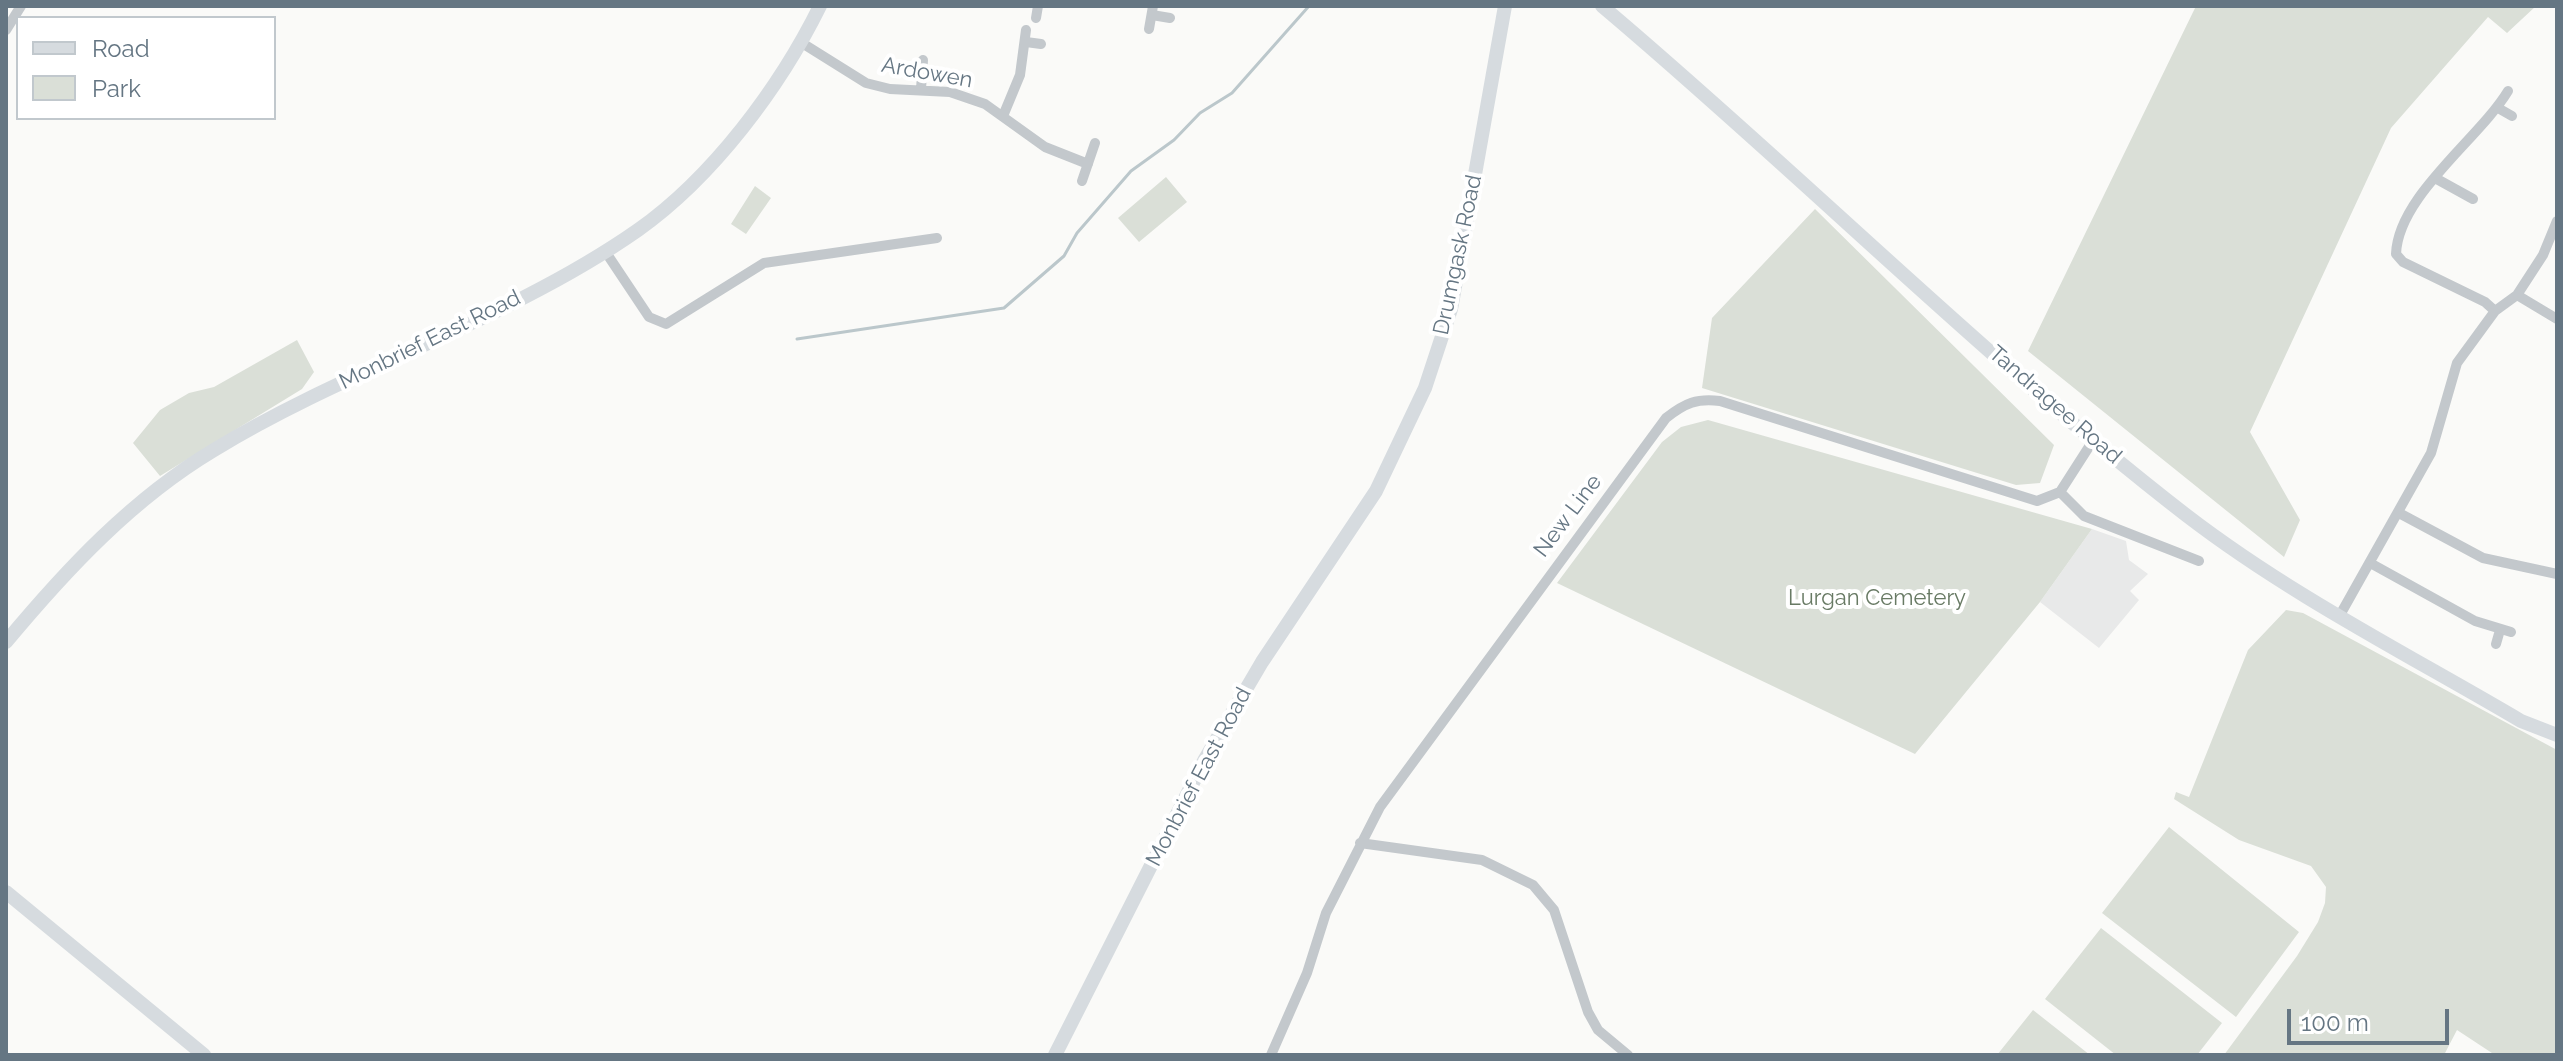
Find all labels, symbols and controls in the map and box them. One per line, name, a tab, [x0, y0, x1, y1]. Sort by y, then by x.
legend	[16, 16, 276, 120]
text: Road	[92, 34, 150, 63]
street label: Ardowen	[879, 52, 975, 94]
text: Park	[92, 74, 141, 103]
street label: Drumgask Road	[1428, 173, 1488, 337]
street label: Monbrief East Road	[335, 285, 525, 395]
street label: Tandragee Road	[1983, 340, 2127, 470]
street label: New Line	[1528, 470, 1608, 562]
park label: Lurgan Cemetery	[1788, 585, 1966, 611]
street label: Monbrief East Road	[1141, 683, 1257, 871]
scale bar	[2291, 993, 2453, 1043]
text: 100 m	[2301, 1008, 2369, 1037]

